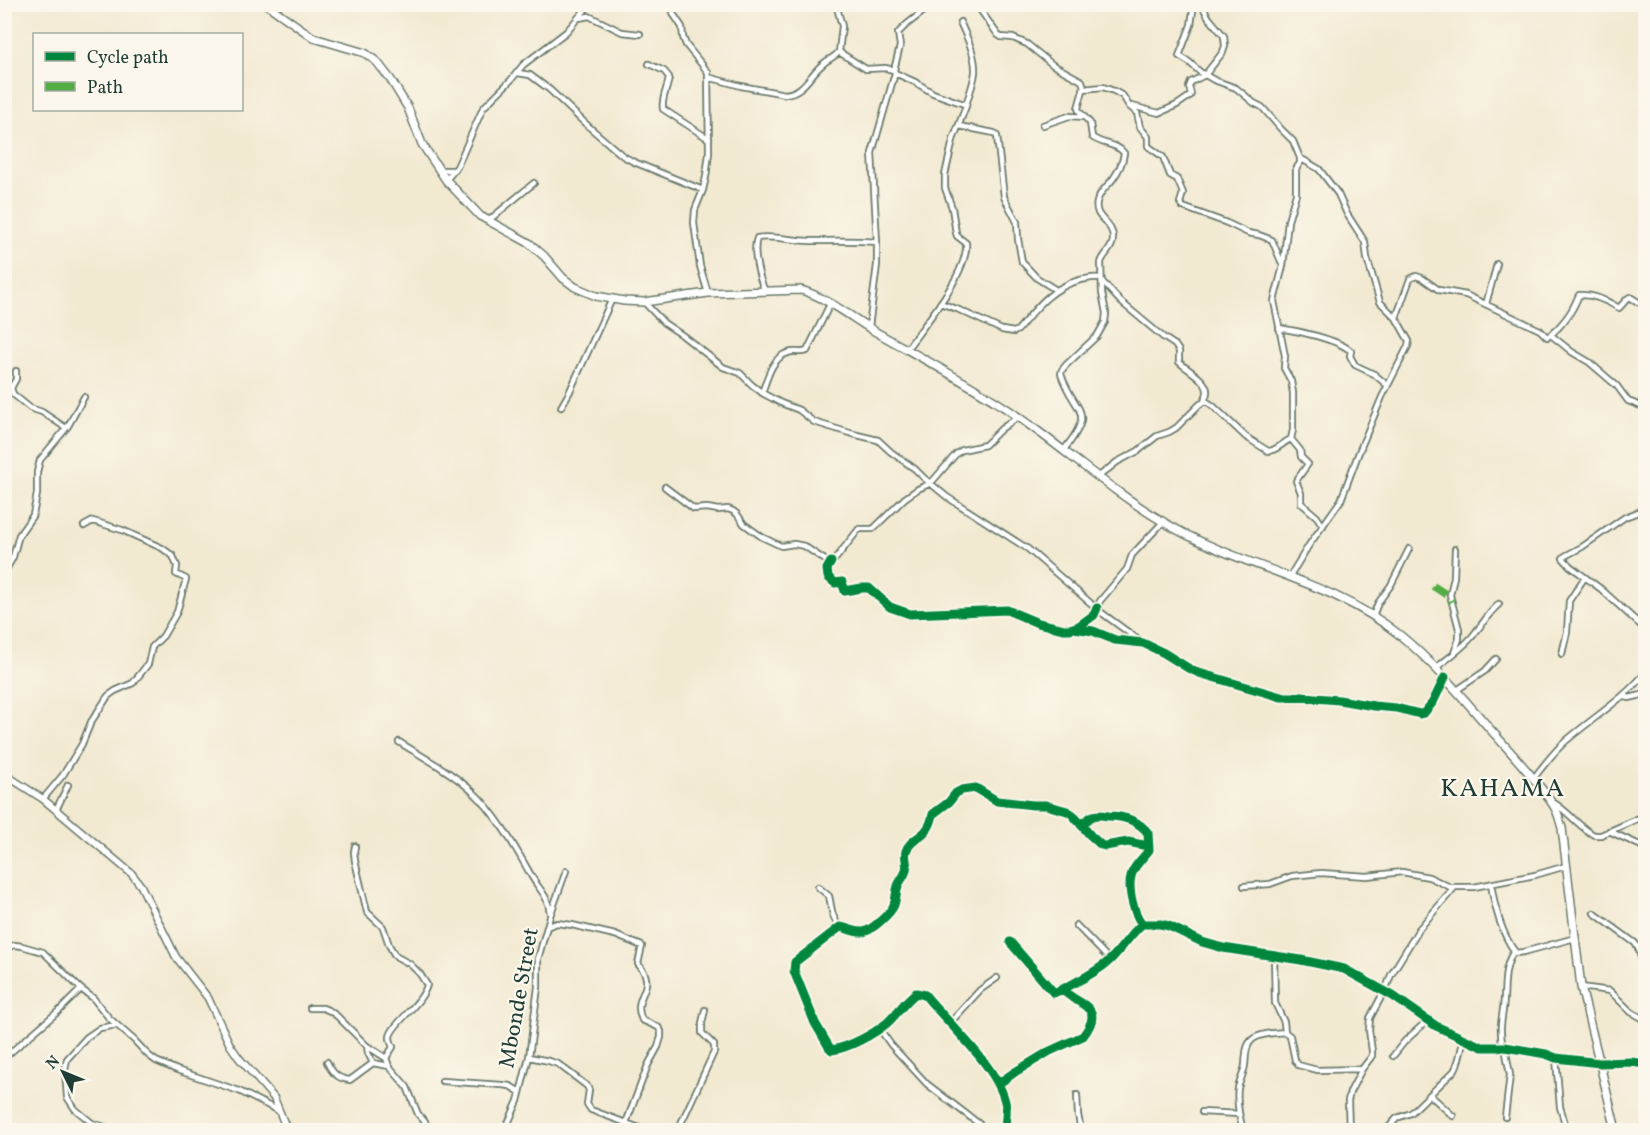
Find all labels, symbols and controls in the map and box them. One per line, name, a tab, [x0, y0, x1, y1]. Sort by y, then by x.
legend	[33, 33, 243, 111]
text: Cycle path	[87, 46, 169, 71]
text: Path	[87, 76, 123, 101]
district label: KAHAMA	[1440, 771, 1566, 807]
street label: Mbonde Street	[492, 925, 548, 1071]
north arrow	[33, 1042, 93, 1102]
text: N	[41, 1051, 66, 1075]

